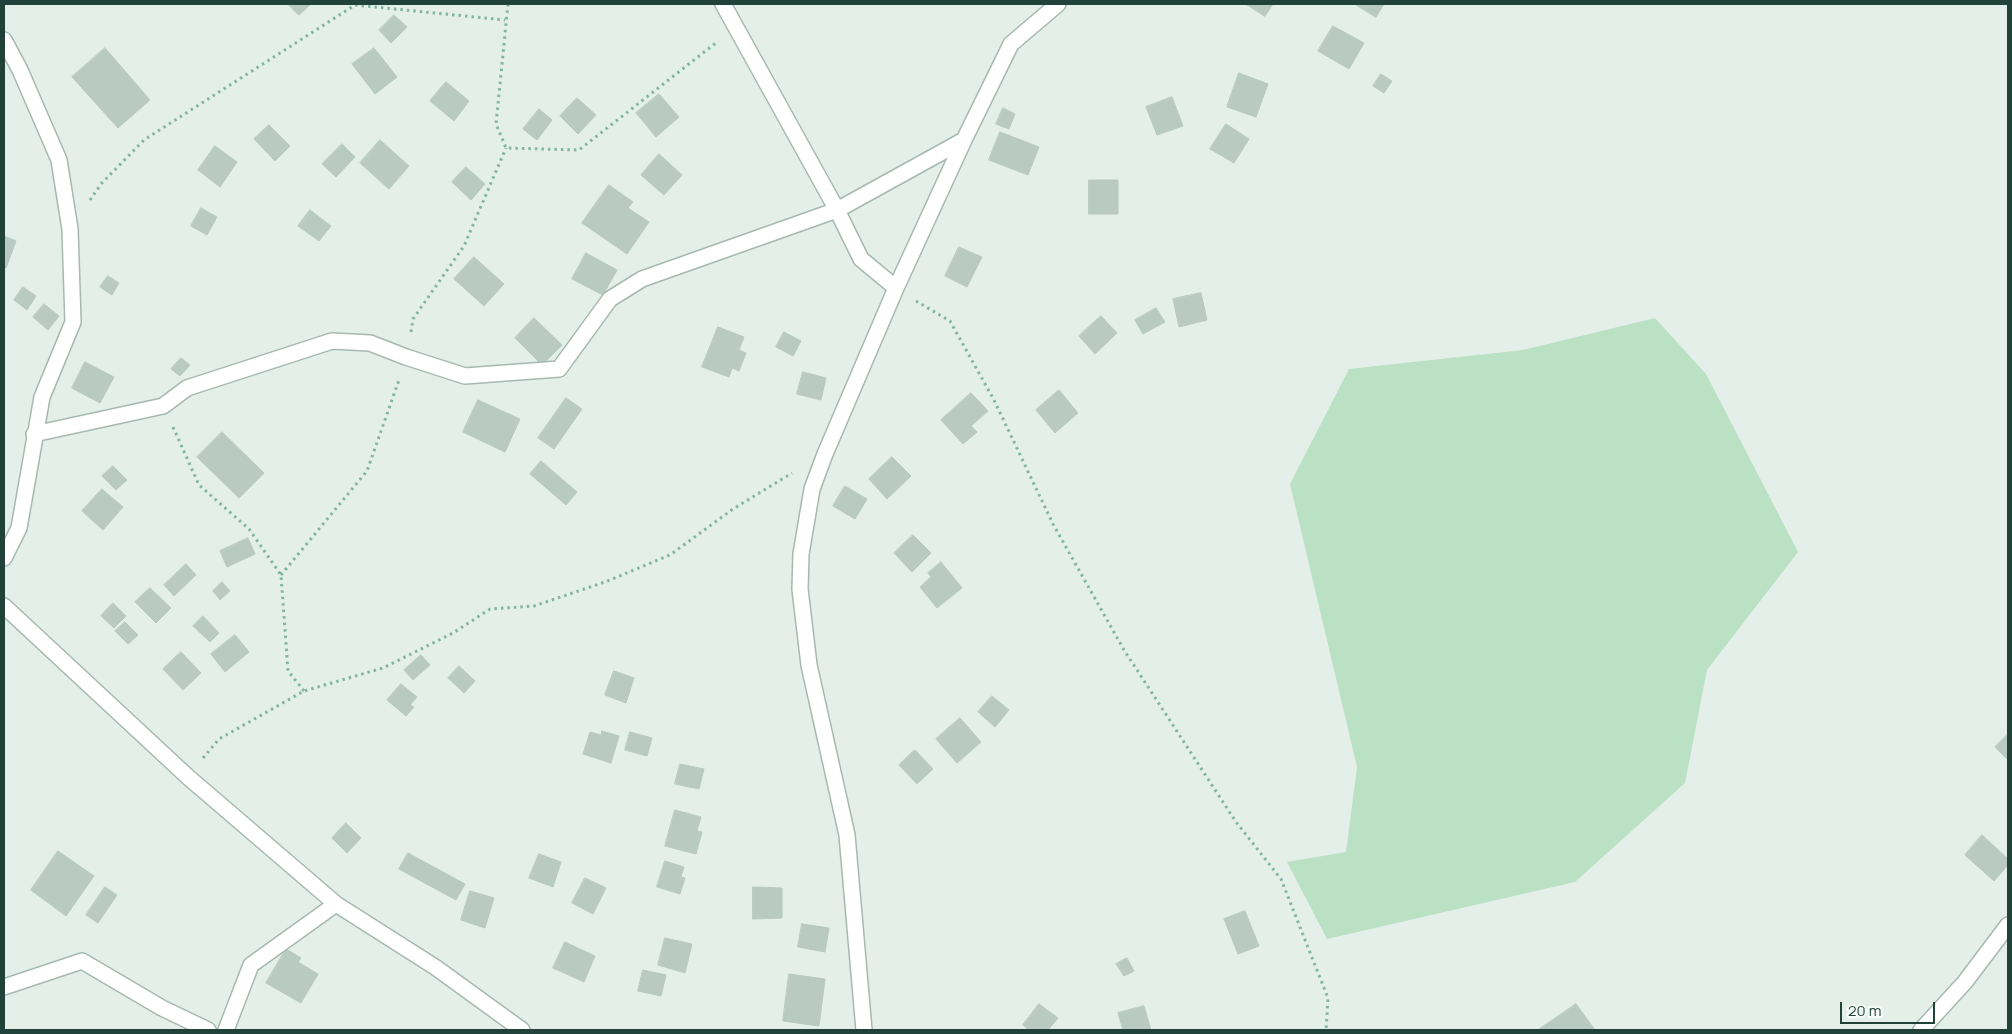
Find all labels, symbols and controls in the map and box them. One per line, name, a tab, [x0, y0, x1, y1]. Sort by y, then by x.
scale bar	[1842, 992, 1937, 1024]
text: 20 m	[1848, 1000, 1881, 1021]

